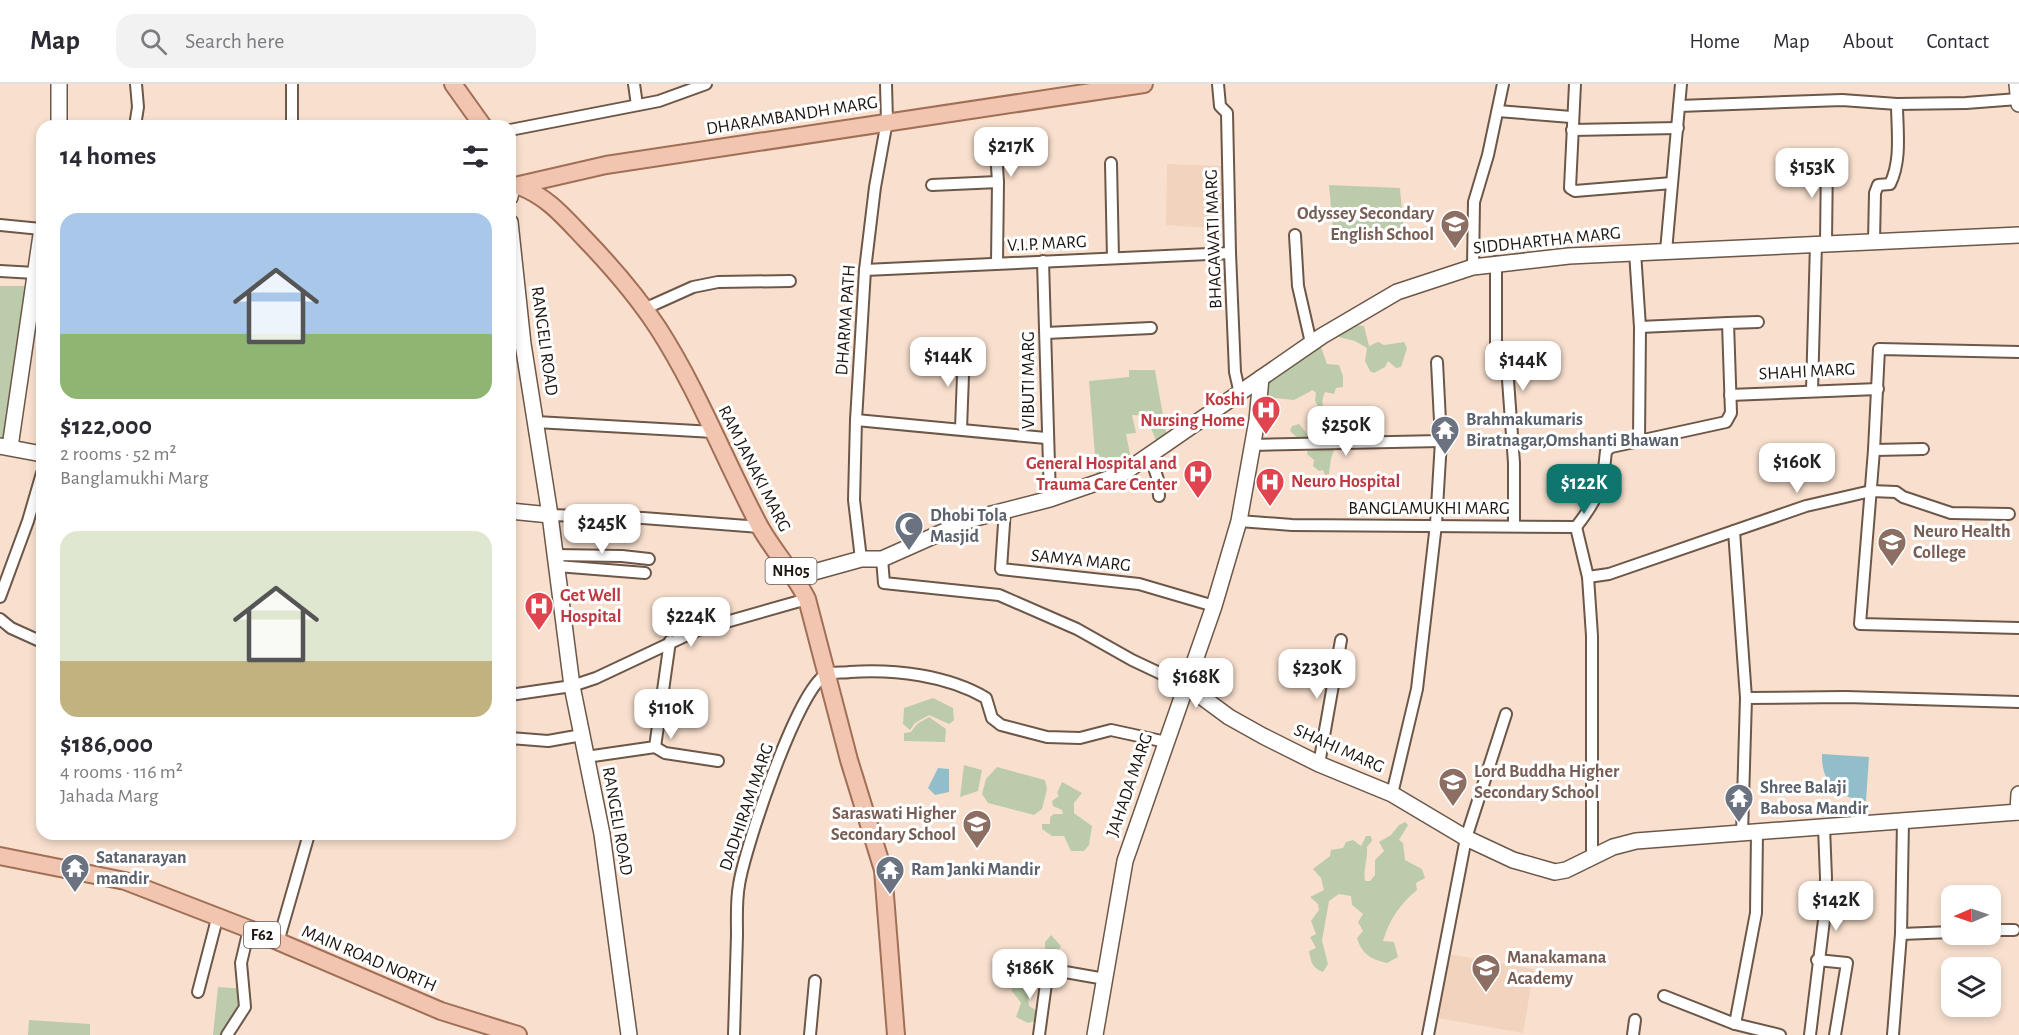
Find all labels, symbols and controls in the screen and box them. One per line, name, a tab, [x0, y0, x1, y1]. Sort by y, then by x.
search box	[116, 14, 536, 68]
icon: search	[137, 25, 170, 58]
text: Map	[30, 27, 80, 55]
text: Search here	[185, 30, 284, 52]
text: Home	[1689, 31, 1740, 52]
text: Map	[1773, 31, 1810, 52]
text: About	[1843, 31, 1893, 52]
text: Contact	[1926, 31, 1989, 52]
street label: DHARAMBANDH MARG	[705, 94, 879, 138]
pin: $217K	[969, 127, 1053, 178]
text: $217K	[988, 136, 1034, 156]
icon: filters	[459, 140, 492, 173]
text: 14 homes	[60, 143, 156, 169]
pin: $153K	[1770, 148, 1854, 199]
text: $153K	[1789, 157, 1835, 177]
street label: BHAGAWATI MARG	[1203, 169, 1225, 309]
place label: Odyssey Secondary English School	[1297, 205, 1435, 244]
school or university icon: Odyssey Secondary English School	[1439, 208, 1471, 250]
street label: SIDDHARTHA MARG	[1472, 224, 1622, 258]
street label: V.I.P. MARG	[1007, 233, 1087, 255]
icon: home	[222, 252, 330, 360]
street label: DHARMA PATH	[833, 264, 859, 376]
street label: RANGELI ROAD	[527, 285, 561, 397]
street label: VIBUTI MARG	[1020, 331, 1038, 429]
pin: $144K	[906, 337, 990, 388]
pin: $144K	[1481, 341, 1565, 392]
text: $144K	[924, 346, 972, 366]
text: $144K	[1499, 350, 1547, 370]
street label: SHAHI MARG	[1758, 360, 1856, 384]
place label: Koshi Nursing Home	[1140, 391, 1245, 430]
hospital icon: Koshi Nursing Home	[1250, 394, 1282, 436]
street label: RAM JANAKI MARG	[714, 403, 794, 535]
pin: $250K	[1304, 406, 1388, 457]
place label: Brahmakumaris Biratnagar,Omshanti Bhawan	[1466, 411, 1679, 450]
text: $122,000	[60, 413, 152, 439]
temple icon: Brahmakumaris Biratnagar,Omshanti Bhawan	[1429, 414, 1461, 456]
text: $250K	[1321, 415, 1371, 435]
pin: $160K	[1755, 443, 1839, 494]
text: 2 rooms · 52 m²	[60, 444, 177, 464]
text: $160K	[1773, 452, 1821, 472]
place label: General Hospital and Trauma Care Center	[1026, 455, 1178, 494]
hospital icon: General Hospital and Trauma Care Center	[1182, 458, 1214, 500]
pin: $122K	[1542, 464, 1626, 515]
hospital icon: Neuro Hospital	[1254, 466, 1286, 508]
text: Banglamukhi Marg	[60, 468, 209, 488]
place label: Neuro Hospital	[1291, 473, 1400, 491]
text: $122K	[1561, 473, 1607, 493]
street label: BANGLAMUKHI MARG	[1348, 500, 1510, 518]
pin: $245K	[560, 504, 644, 555]
place label: Dhobi Tola Masjid	[930, 507, 1008, 546]
mosque icon: Dhobi Tola Masjid	[893, 510, 925, 552]
text: $245K	[578, 513, 626, 533]
place label: Neuro Health College	[1913, 523, 2011, 562]
school or university icon: Neuro Health College	[1876, 526, 1908, 568]
street label: SAMYA MARG	[1030, 547, 1132, 575]
road number: NH05	[766, 558, 816, 584]
icon: home	[222, 570, 330, 678]
place label: Get Well Hospital	[560, 587, 621, 626]
hospital icon: Get Well Hospital	[523, 590, 555, 632]
pin: $224K	[649, 597, 733, 648]
text: $224K	[666, 606, 716, 626]
pin: $230K	[1275, 649, 1359, 700]
pin: $168K	[1154, 658, 1238, 709]
text: $230K	[1292, 658, 1342, 678]
text: $168K	[1172, 667, 1220, 687]
pin: $110K	[629, 689, 713, 740]
text: $110K	[648, 698, 694, 718]
street label: SHAHI MARG	[1291, 721, 1387, 777]
text: $186,000	[60, 731, 153, 757]
street label: JAHADA MARG	[1104, 731, 1156, 839]
street label: DADHIRAM MARG	[717, 741, 777, 873]
text: 4 rooms · 116 m²	[60, 762, 183, 782]
place label: Lord Buddha Higher Secondary School	[1474, 763, 1620, 802]
street label: RANGELI ROAD	[599, 765, 635, 877]
school or university icon: Lord Buddha Higher Secondary School	[1437, 766, 1469, 808]
place label: Shree Balaji Babosa Mandir	[1760, 779, 1869, 818]
temple icon: Shree Balaji Babosa Mandir	[1723, 782, 1755, 824]
text: Jahada Marg	[60, 786, 158, 806]
place label: Saraswati Higher Secondary School	[831, 805, 957, 844]
school or university icon: Saraswati Higher Secondary School	[961, 808, 993, 850]
place label: Satanarayan mandir	[96, 849, 187, 888]
temple icon: Satanarayan mandir	[59, 852, 91, 894]
temple icon: Ram Janki Mandir	[874, 854, 906, 896]
place label: Ram Janki Mandir	[911, 861, 1041, 879]
pin: $142K	[1794, 881, 1878, 932]
north arrow	[1941, 885, 2001, 945]
map controls	[1941, 885, 2001, 1017]
text: $142K	[1812, 890, 1860, 910]
road number: F62	[244, 922, 280, 948]
street label: MAIN ROAD NORTH	[299, 922, 439, 996]
pin: $186K	[988, 949, 1072, 1000]
place label: Manakamana Academy	[1507, 949, 1607, 988]
school or university icon: Manakamana Academy	[1470, 952, 1502, 994]
button: layers	[1941, 957, 2001, 1017]
text: $186K	[1006, 958, 1054, 978]

